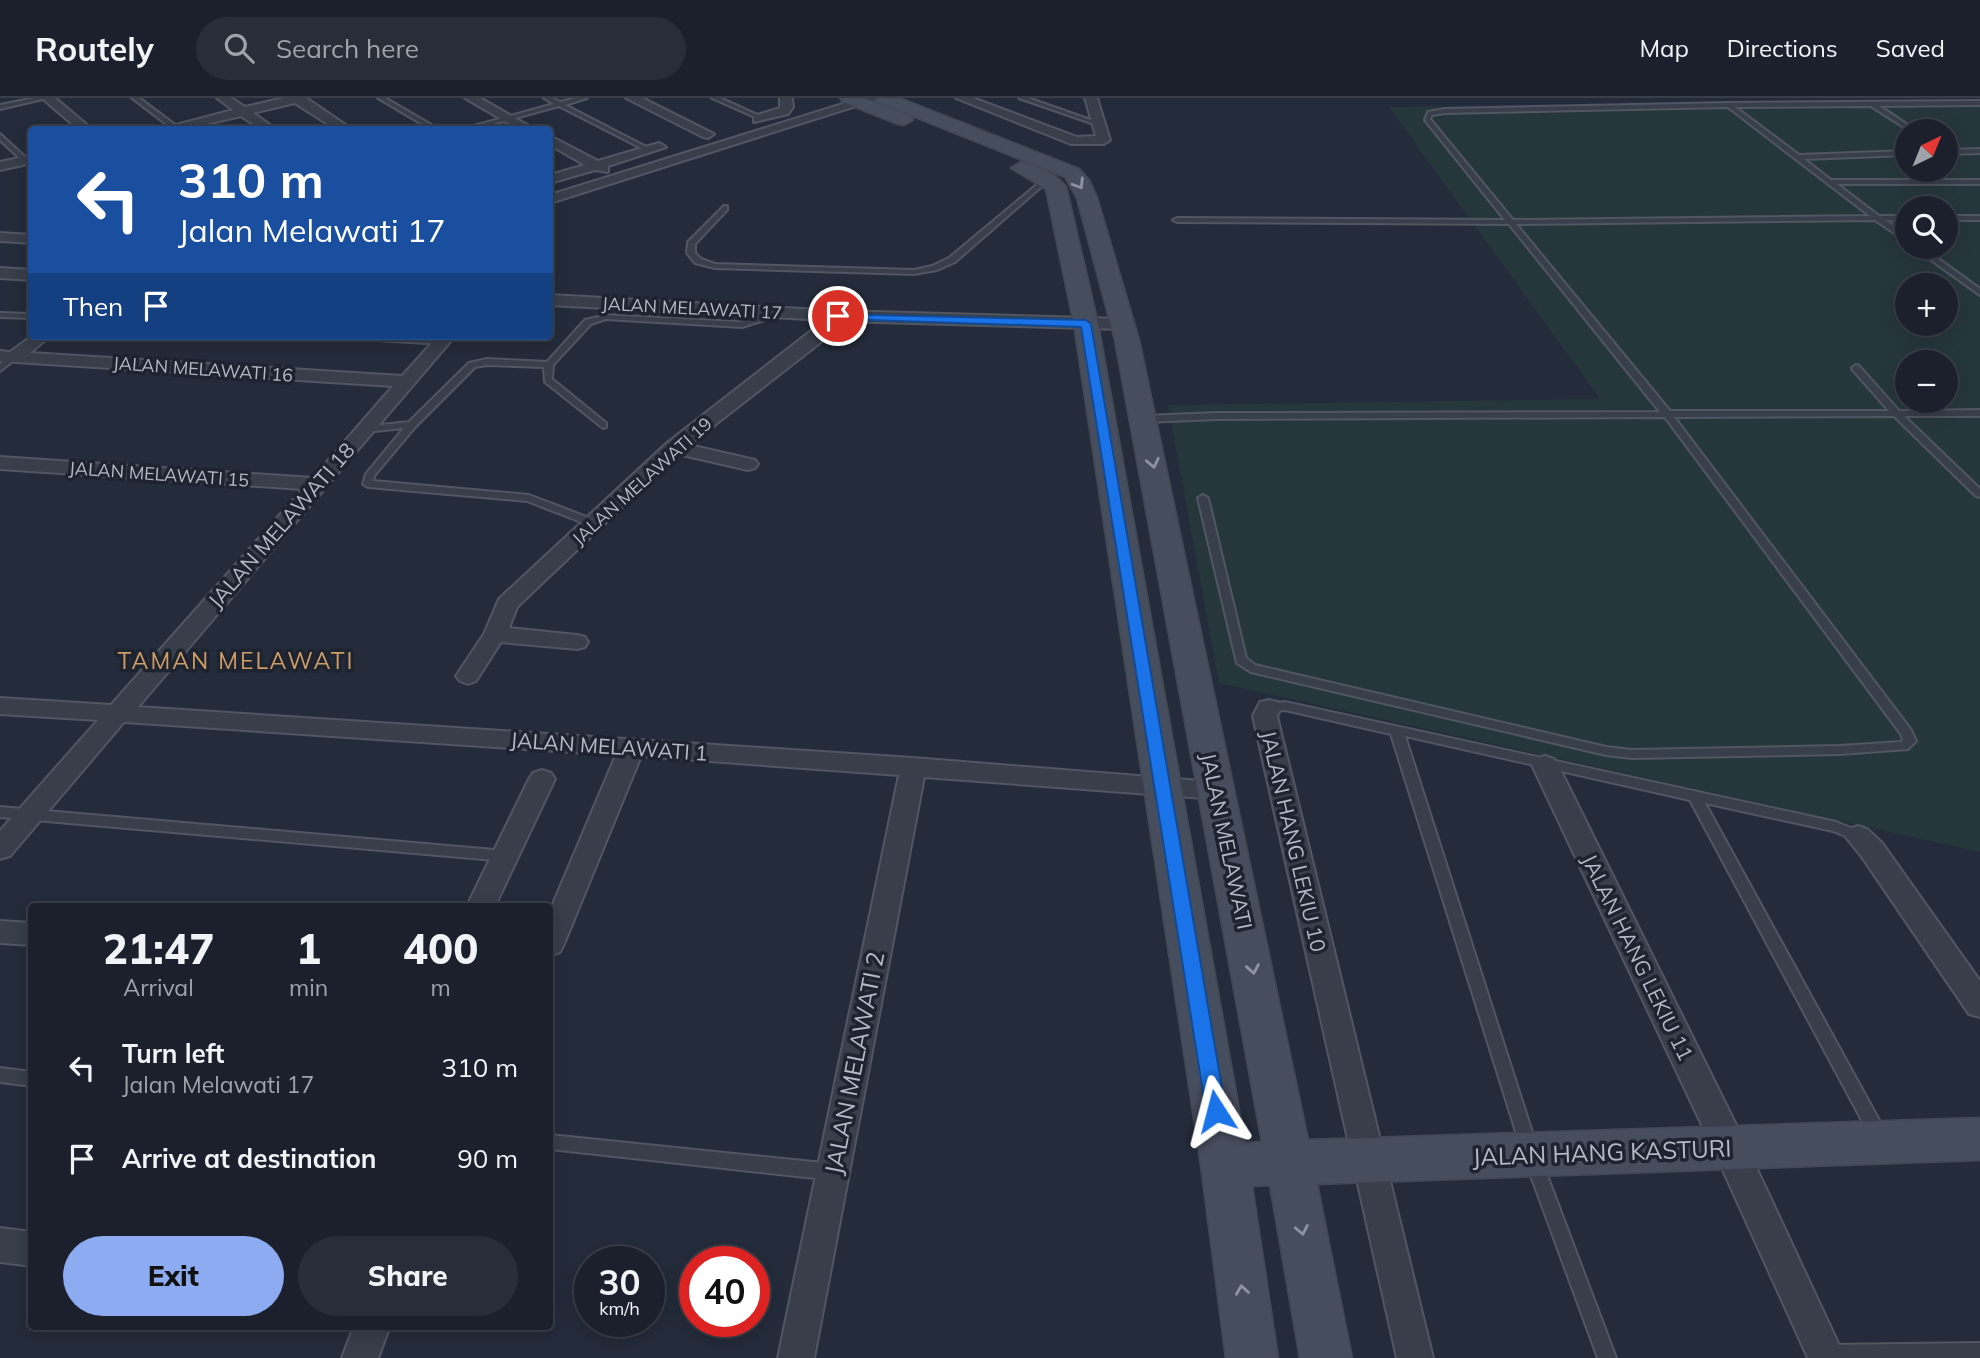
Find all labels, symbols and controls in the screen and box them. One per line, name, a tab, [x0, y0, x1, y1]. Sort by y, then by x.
search box	[196, 17, 686, 80]
text: Routely	[35, 28, 154, 69]
icon: search	[220, 29, 258, 67]
text: Search here	[276, 32, 419, 65]
text: Map	[1639, 33, 1689, 63]
text: Directions	[1727, 33, 1838, 63]
text: Saved	[1876, 33, 1945, 63]
north arrow	[1895, 119, 1958, 182]
map controls	[1895, 119, 1958, 413]
text: 310 m	[178, 149, 324, 210]
icon: left	[63, 154, 154, 245]
one-way arrow	[1070, 176, 1083, 189]
button: search	[1895, 196, 1958, 259]
text: Jalan Melawati 17	[178, 210, 445, 250]
button: +	[1895, 273, 1958, 336]
pin	[808, 286, 868, 346]
icon: arrive	[137, 287, 175, 325]
text: Then	[63, 290, 123, 323]
street label: JALAN MELAWATI 17	[601, 292, 783, 324]
icon: arrive	[819, 297, 857, 335]
button: −	[1895, 350, 1958, 413]
street label: JALAN MELAWATI 16	[112, 351, 294, 387]
street label: JALAN MELAWATI 19	[567, 412, 717, 550]
street label: JALAN MELAWATI 18	[202, 437, 360, 613]
street label: JALAN MELAWATI 15	[68, 456, 250, 492]
one-way arrow	[1144, 457, 1159, 469]
district label: TAMAN MELAWATI	[117, 646, 355, 675]
street label: JALAN MELAWATI 1	[509, 726, 709, 766]
street label: JALAN HANG LEKIU 10	[1256, 728, 1332, 954]
street label: JALAN MELAWATI	[1196, 750, 1258, 932]
street label: JALAN HANG LEKIU 11	[1577, 849, 1699, 1065]
text: 21:47	[103, 922, 214, 975]
text: 1	[296, 922, 321, 975]
text: 400	[403, 922, 478, 975]
street label: JALAN MELAWATI 2	[818, 949, 890, 1177]
one-way arrow	[1245, 963, 1260, 975]
text: Arrival	[123, 973, 194, 1002]
text: min	[289, 973, 328, 1002]
text: m	[430, 973, 451, 1002]
text: Turn left	[122, 1037, 224, 1070]
icon: left	[63, 1049, 101, 1087]
text: 310 m	[442, 1051, 518, 1084]
text: Jalan Melawati 17	[122, 1070, 314, 1099]
position arrow	[1179, 1074, 1253, 1148]
street label: JALAN HANG KASTURI	[1472, 1132, 1732, 1172]
icon: arrive	[63, 1140, 101, 1178]
text: Arrive at destination	[122, 1142, 377, 1175]
text: 90 m	[457, 1142, 518, 1175]
one-way arrow	[1293, 1224, 1308, 1236]
button: Exit	[63, 1236, 284, 1316]
button: Share	[298, 1236, 518, 1316]
speed limit sign: 40	[679, 1246, 770, 1337]
text: 30	[598, 1260, 641, 1304]
one-way arrow	[1235, 1285, 1250, 1296]
text: km/h	[599, 1297, 640, 1320]

